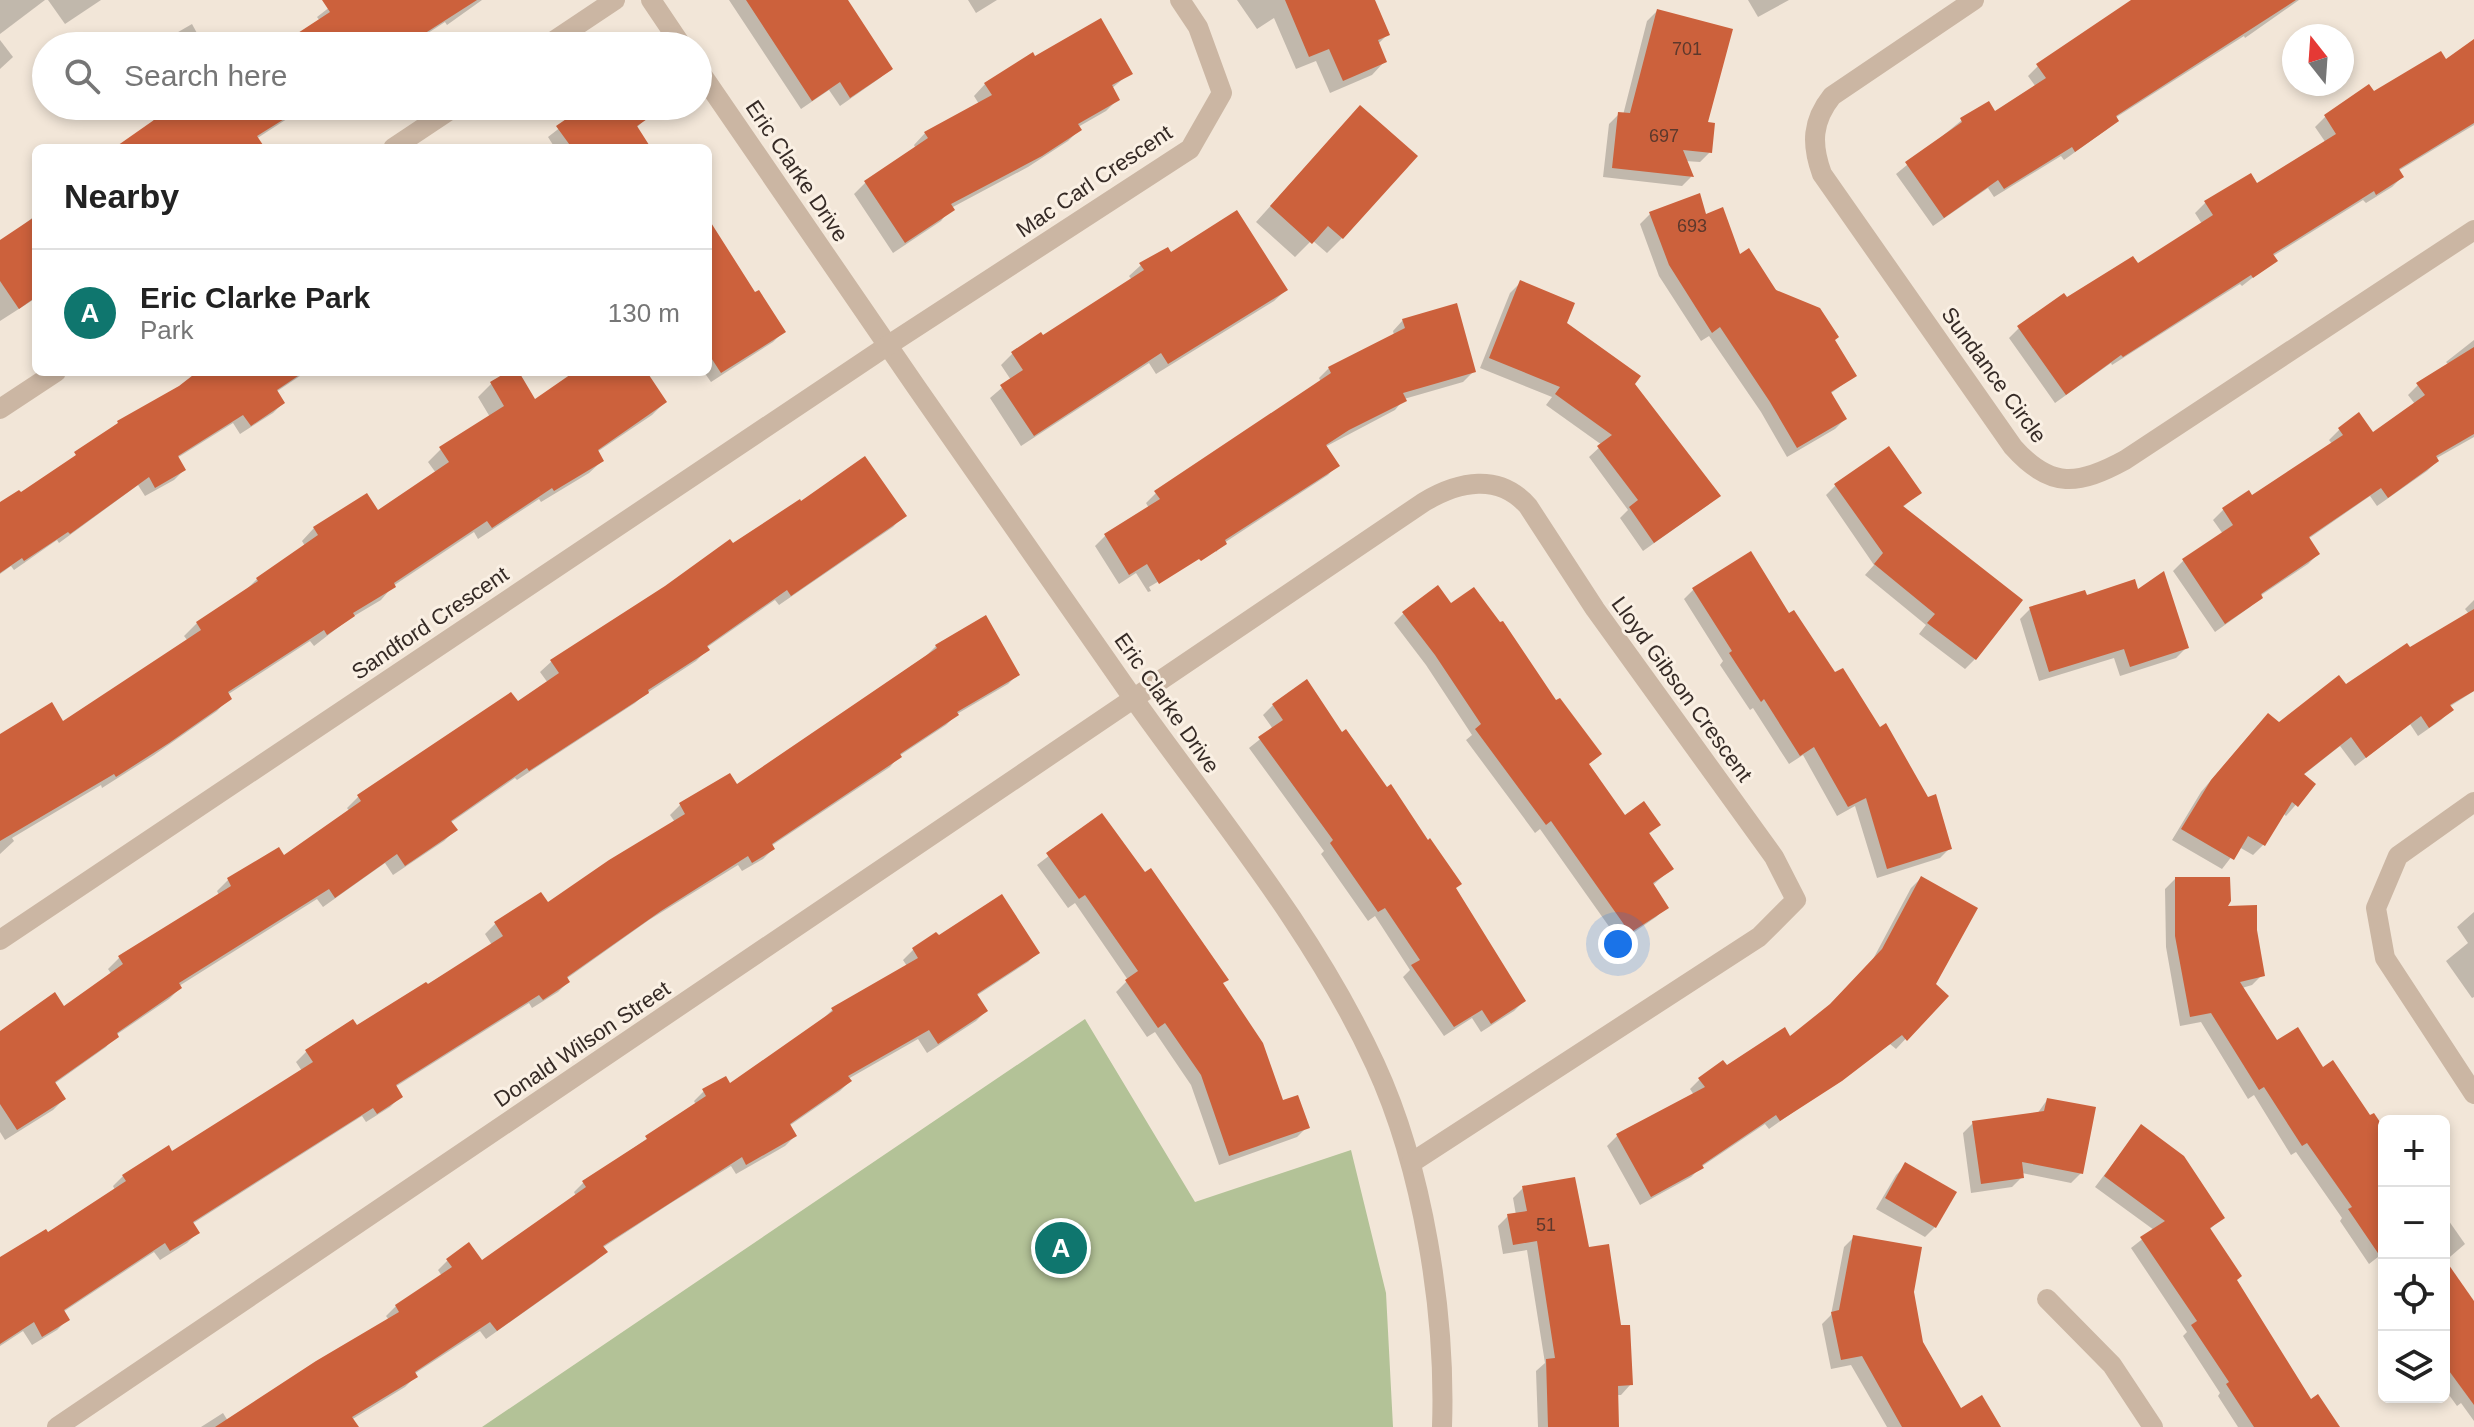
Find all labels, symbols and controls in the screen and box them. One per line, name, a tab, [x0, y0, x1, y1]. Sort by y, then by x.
north arrow	[2282, 24, 2354, 96]
search box	[32, 32, 712, 120]
house number: 701	[1672, 39, 1702, 59]
icon: search	[60, 54, 104, 98]
text: Search here	[124, 59, 287, 92]
street label: Eric Clarke Drive	[740, 96, 854, 246]
street label: Mac Carl Crescent	[1012, 120, 1176, 242]
house number: 697	[1649, 126, 1679, 146]
text: Nearby	[64, 177, 179, 215]
house number: 693	[1677, 216, 1707, 236]
text: Eric Clarke Park	[140, 281, 370, 314]
text: A	[81, 298, 99, 328]
text: 130 m	[608, 298, 680, 328]
street label: Sundance Circle	[1936, 302, 2052, 448]
text: Park	[140, 315, 193, 345]
street label: Sandford Crescent	[347, 561, 513, 685]
street label: Lloyd Gibson Crescent	[1606, 592, 1758, 786]
street label: Eric Clarke Drive	[1109, 628, 1225, 778]
your location	[1598, 924, 1638, 964]
street label: Donald Wilson Street	[489, 976, 675, 1112]
map controls	[2378, 1115, 2450, 1403]
button: +	[2378, 1115, 2450, 1187]
button: −	[2378, 1187, 2450, 1259]
house number: 51	[1536, 1215, 1556, 1235]
pin: A	[1035, 1218, 1087, 1278]
button: locate	[2378, 1259, 2450, 1331]
button: layers	[2378, 1331, 2450, 1403]

